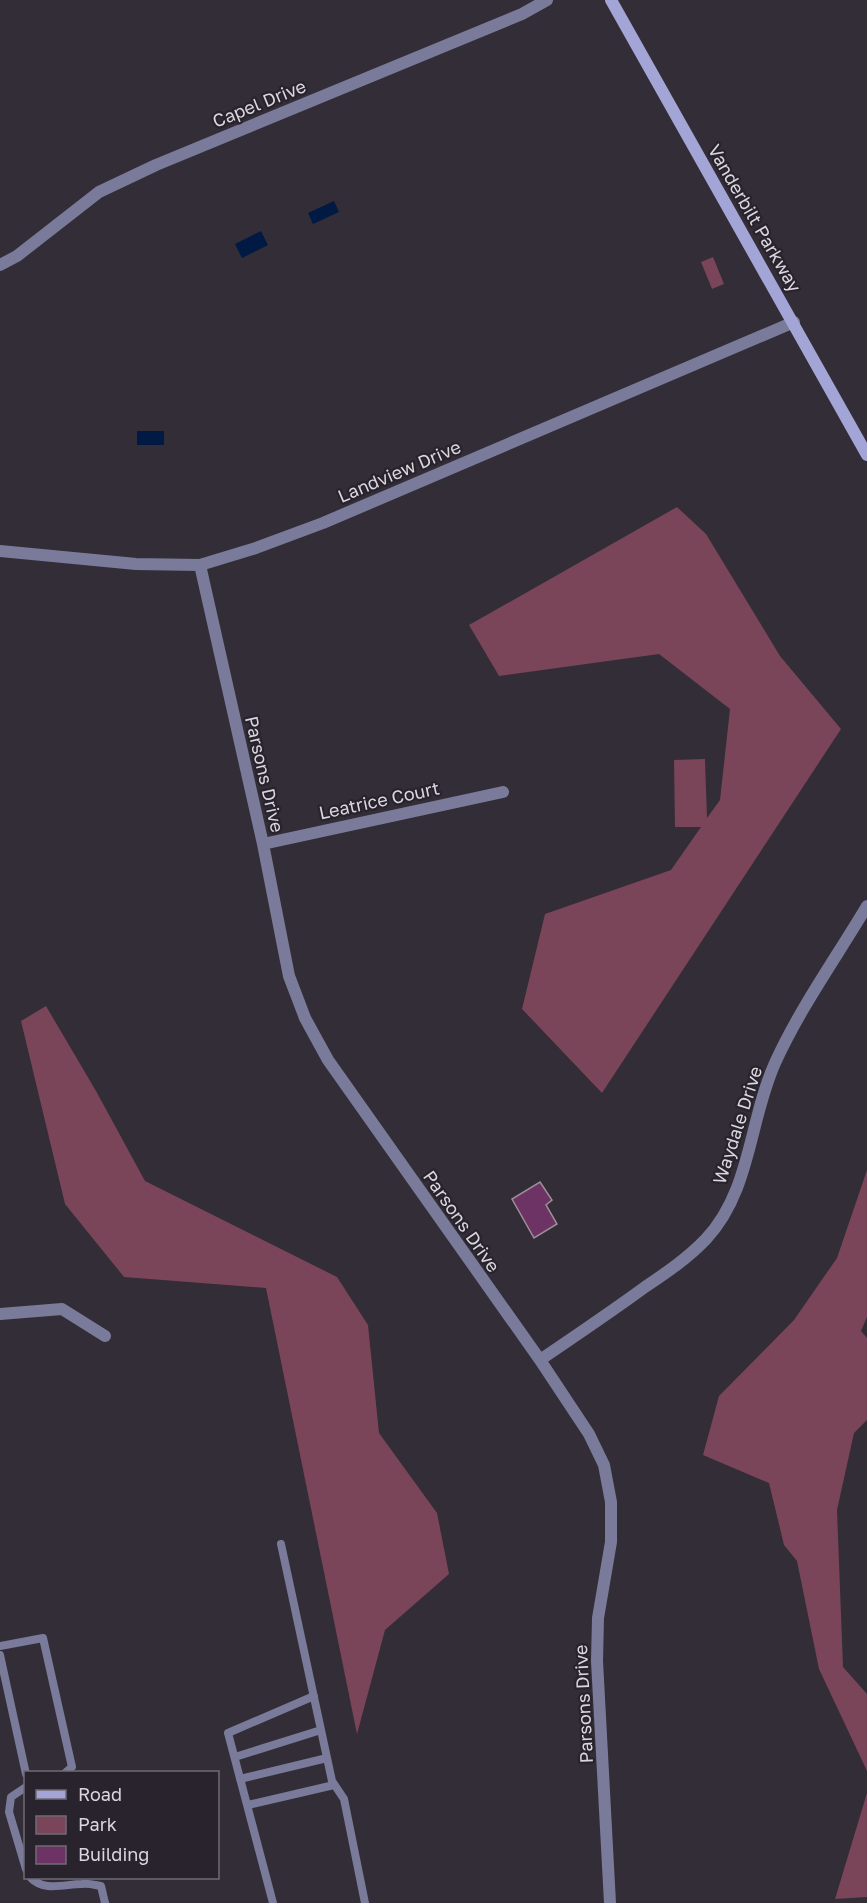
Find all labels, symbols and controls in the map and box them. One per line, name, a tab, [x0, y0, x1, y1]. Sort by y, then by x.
street label: Capel Drive	[209, 74, 309, 132]
street label: Vanderbilt Parkway	[704, 140, 806, 296]
street label: Landview Drive	[334, 435, 464, 507]
street label: Parsons Drive	[241, 714, 289, 834]
street label: Leatrice Court	[317, 776, 441, 824]
street label: Waydale Drive	[708, 1063, 766, 1187]
street label: Parsons Drive	[419, 1166, 505, 1276]
street label: Parsons Drive	[569, 1644, 597, 1764]
legend	[24, 1771, 219, 1879]
text: Road	[78, 1783, 122, 1805]
text: Park	[78, 1813, 117, 1835]
text: Building	[78, 1843, 149, 1865]

